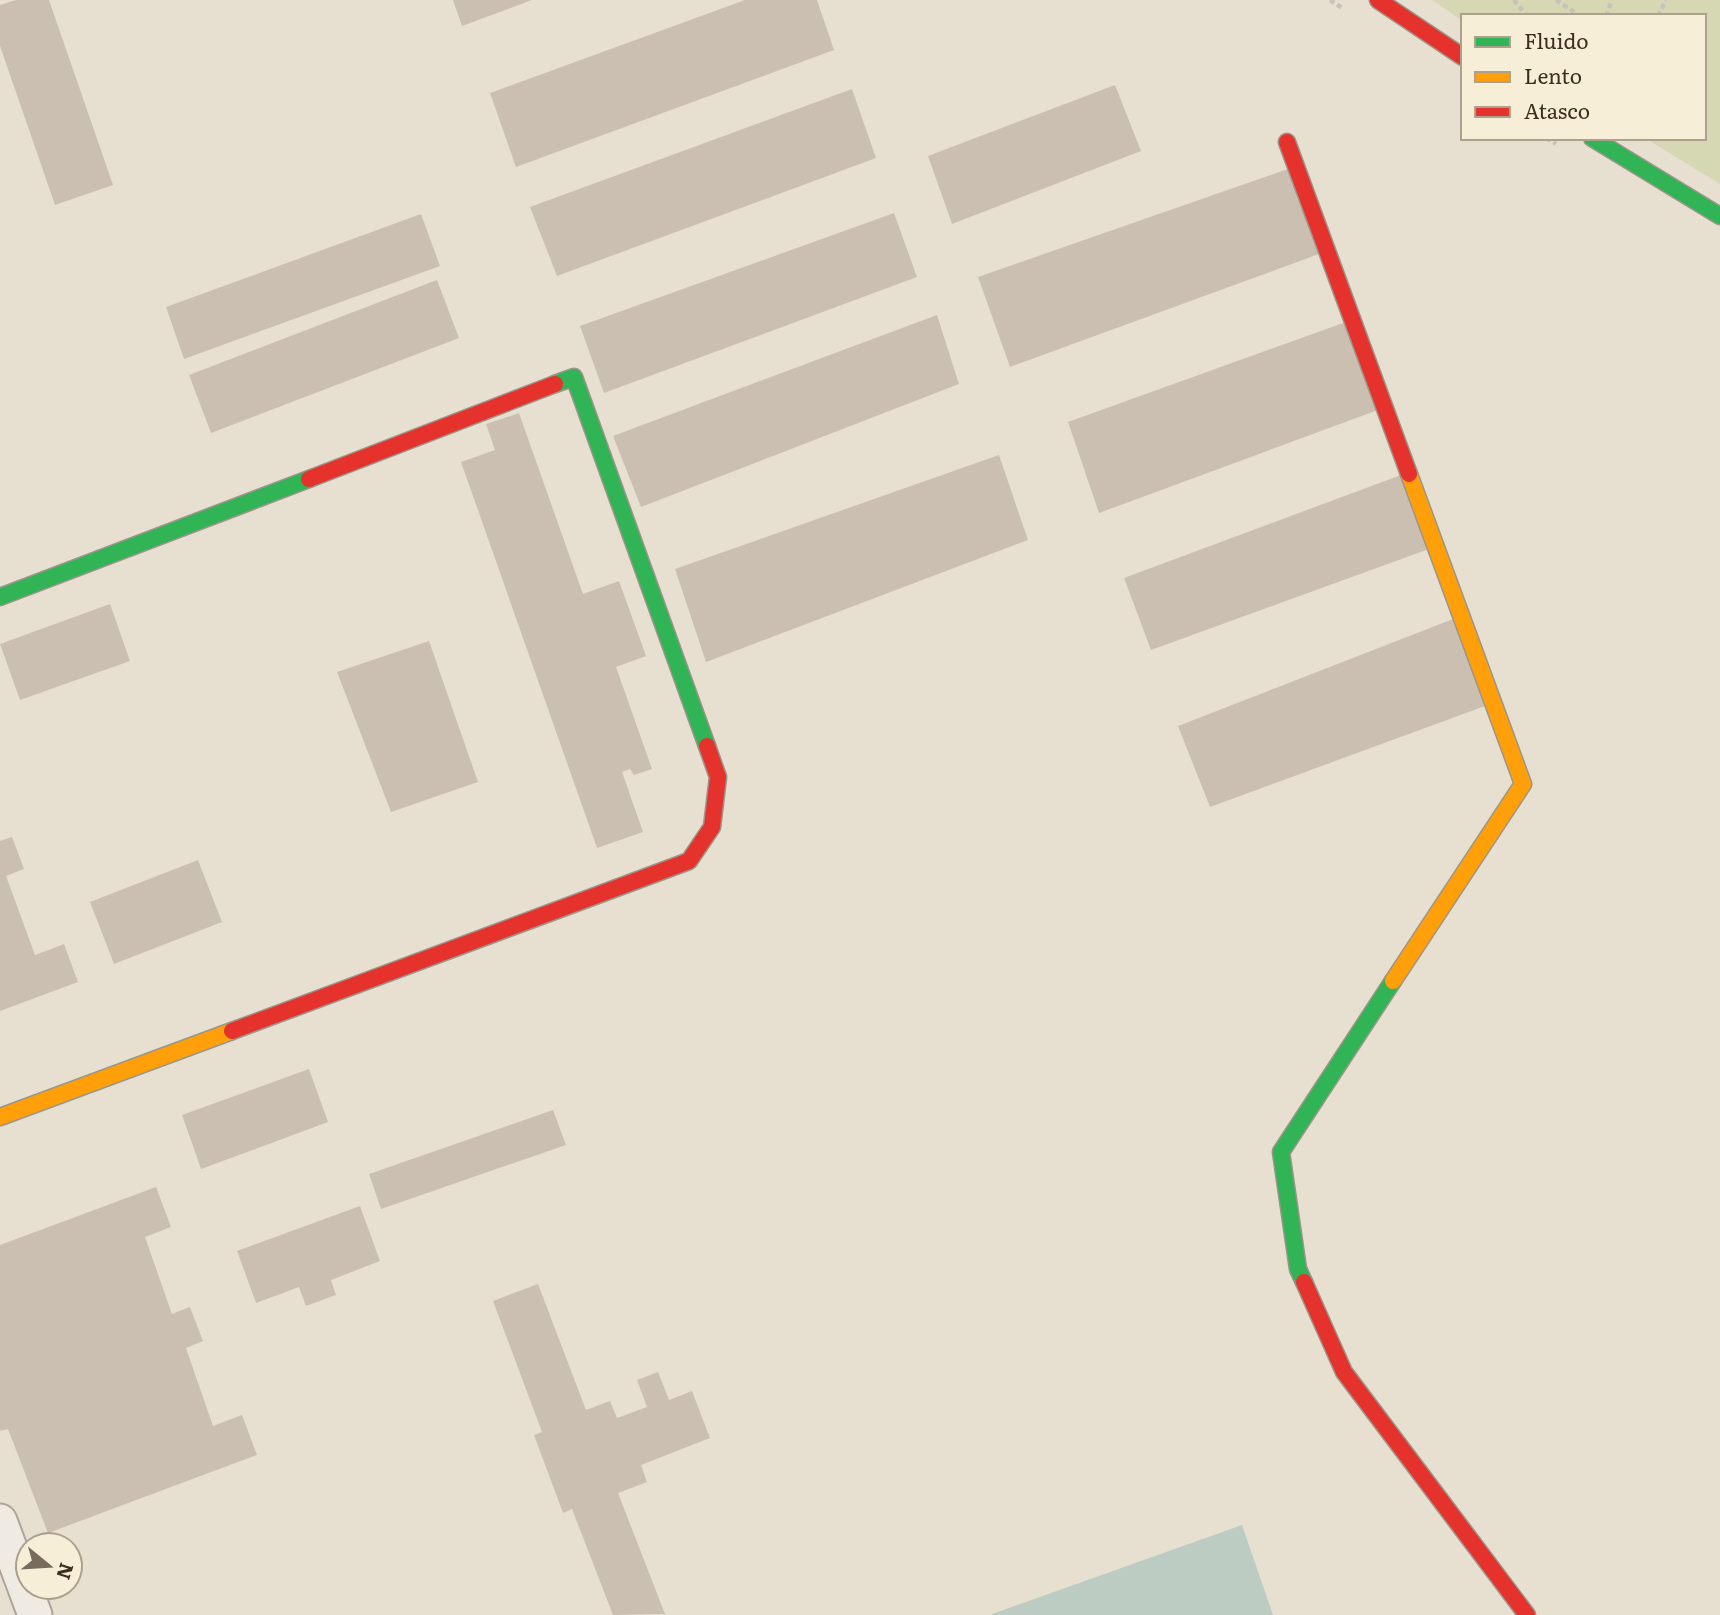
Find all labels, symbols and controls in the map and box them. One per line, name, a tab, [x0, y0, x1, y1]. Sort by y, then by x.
legend	[1461, 14, 1706, 140]
text: Fluido	[1524, 24, 1588, 55]
text: Lento	[1524, 59, 1582, 90]
text: Atasco	[1524, 94, 1590, 125]
north arrow	[14, 1531, 84, 1601]
text: N	[50, 1560, 82, 1584]

